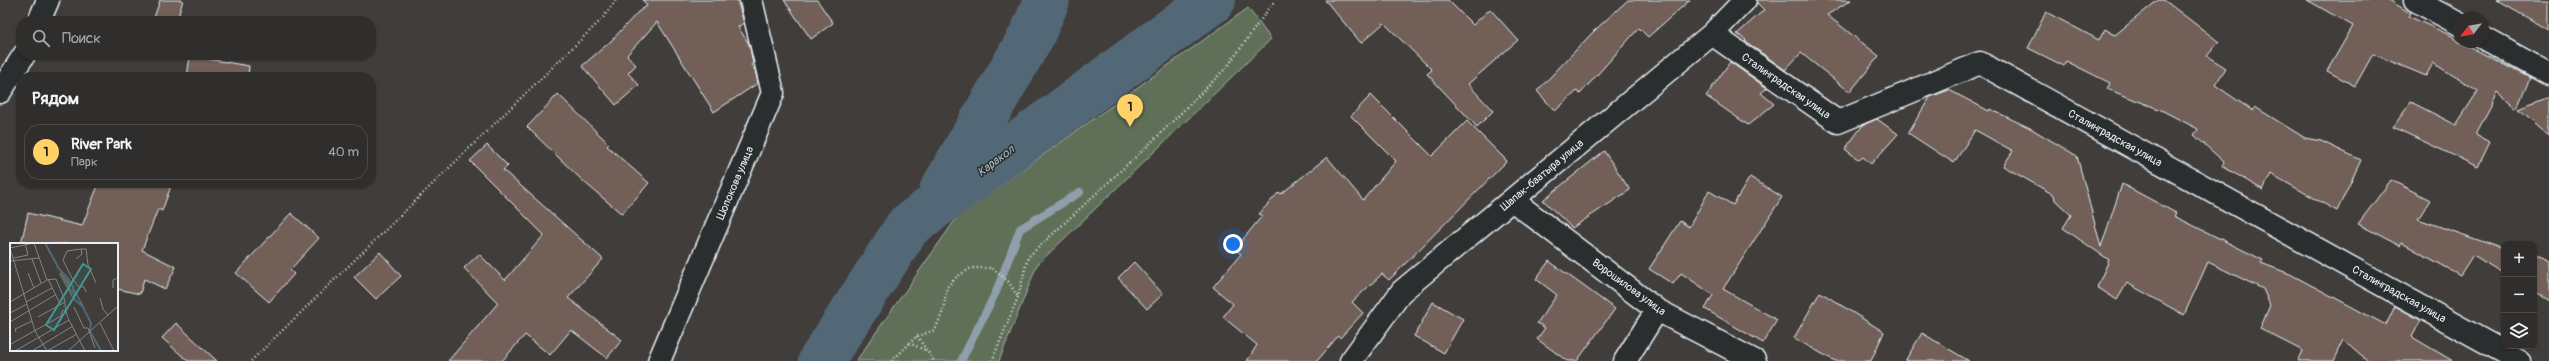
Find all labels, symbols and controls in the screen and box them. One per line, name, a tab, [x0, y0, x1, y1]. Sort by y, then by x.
north arrow	[2453, 12, 2489, 48]
search box	[16, 16, 376, 60]
icon: search	[30, 27, 52, 49]
text: Поиск	[62, 29, 101, 48]
street label: Сталинградская улица	[1739, 50, 1833, 122]
text: Рядом	[32, 88, 79, 109]
pin: 1	[1117, 94, 1143, 127]
street label: Сталинградская улица	[2066, 107, 2164, 169]
text: River Park	[71, 135, 132, 154]
street label: Шапак-баатыра улица	[1498, 136, 1586, 214]
water label: Каракол	[974, 141, 1019, 180]
text: 1	[43, 144, 49, 160]
text: 40 m	[328, 144, 359, 160]
street label: Шопокова улица	[714, 144, 756, 222]
text: Парк	[71, 154, 98, 170]
your location	[1223, 234, 1243, 254]
map controls	[2501, 241, 2537, 349]
button: +	[2501, 241, 2537, 277]
inset map	[10, 243, 118, 351]
street label: Ворошилова улица	[1590, 256, 1668, 318]
street label: Сталинградская улица	[2350, 263, 2448, 325]
button: −	[2501, 277, 2537, 313]
button: layers	[2501, 313, 2537, 349]

